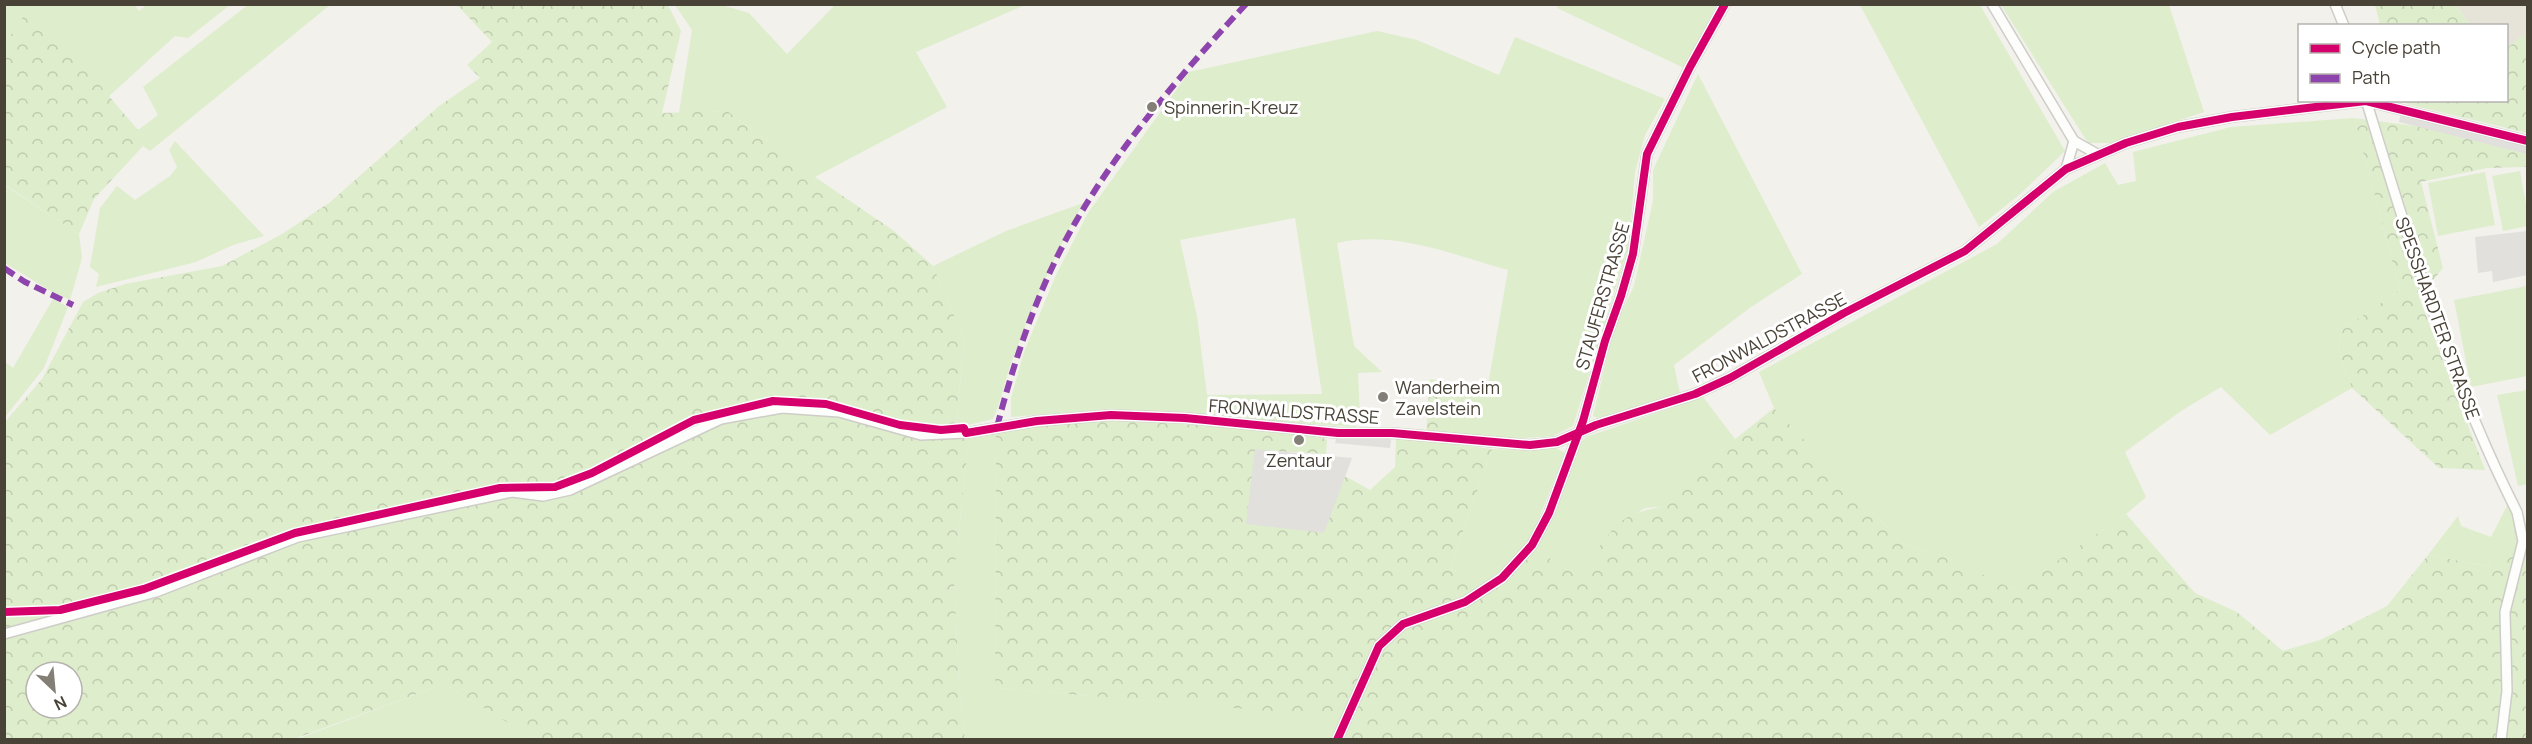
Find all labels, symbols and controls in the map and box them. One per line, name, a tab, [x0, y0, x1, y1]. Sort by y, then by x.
legend	[2298, 24, 2508, 102]
text: Cycle path	[2352, 35, 2441, 59]
text: Path	[2352, 65, 2390, 89]
place label: Spinnerin-Kreuz	[1164, 95, 1298, 119]
marker: Spinnerin-Kreuz	[1145, 100, 1159, 114]
street label: SPESSHARDTER STRASSE	[2390, 213, 2486, 423]
street label: STAUFERSTRASSE	[1569, 219, 1635, 373]
street label: FRONWALDSTRASSE	[1688, 286, 1850, 388]
place label: Wanderheim Zavelstein	[1395, 375, 1500, 420]
marker: Wanderheim Zavelstein	[1376, 390, 1390, 404]
street label: FRONWALDSTRASSE	[1208, 393, 1380, 429]
marker: Zentaur	[1292, 433, 1306, 447]
place label: Zentaur	[1266, 448, 1333, 472]
north arrow	[24, 660, 84, 720]
text: N	[51, 691, 71, 716]

